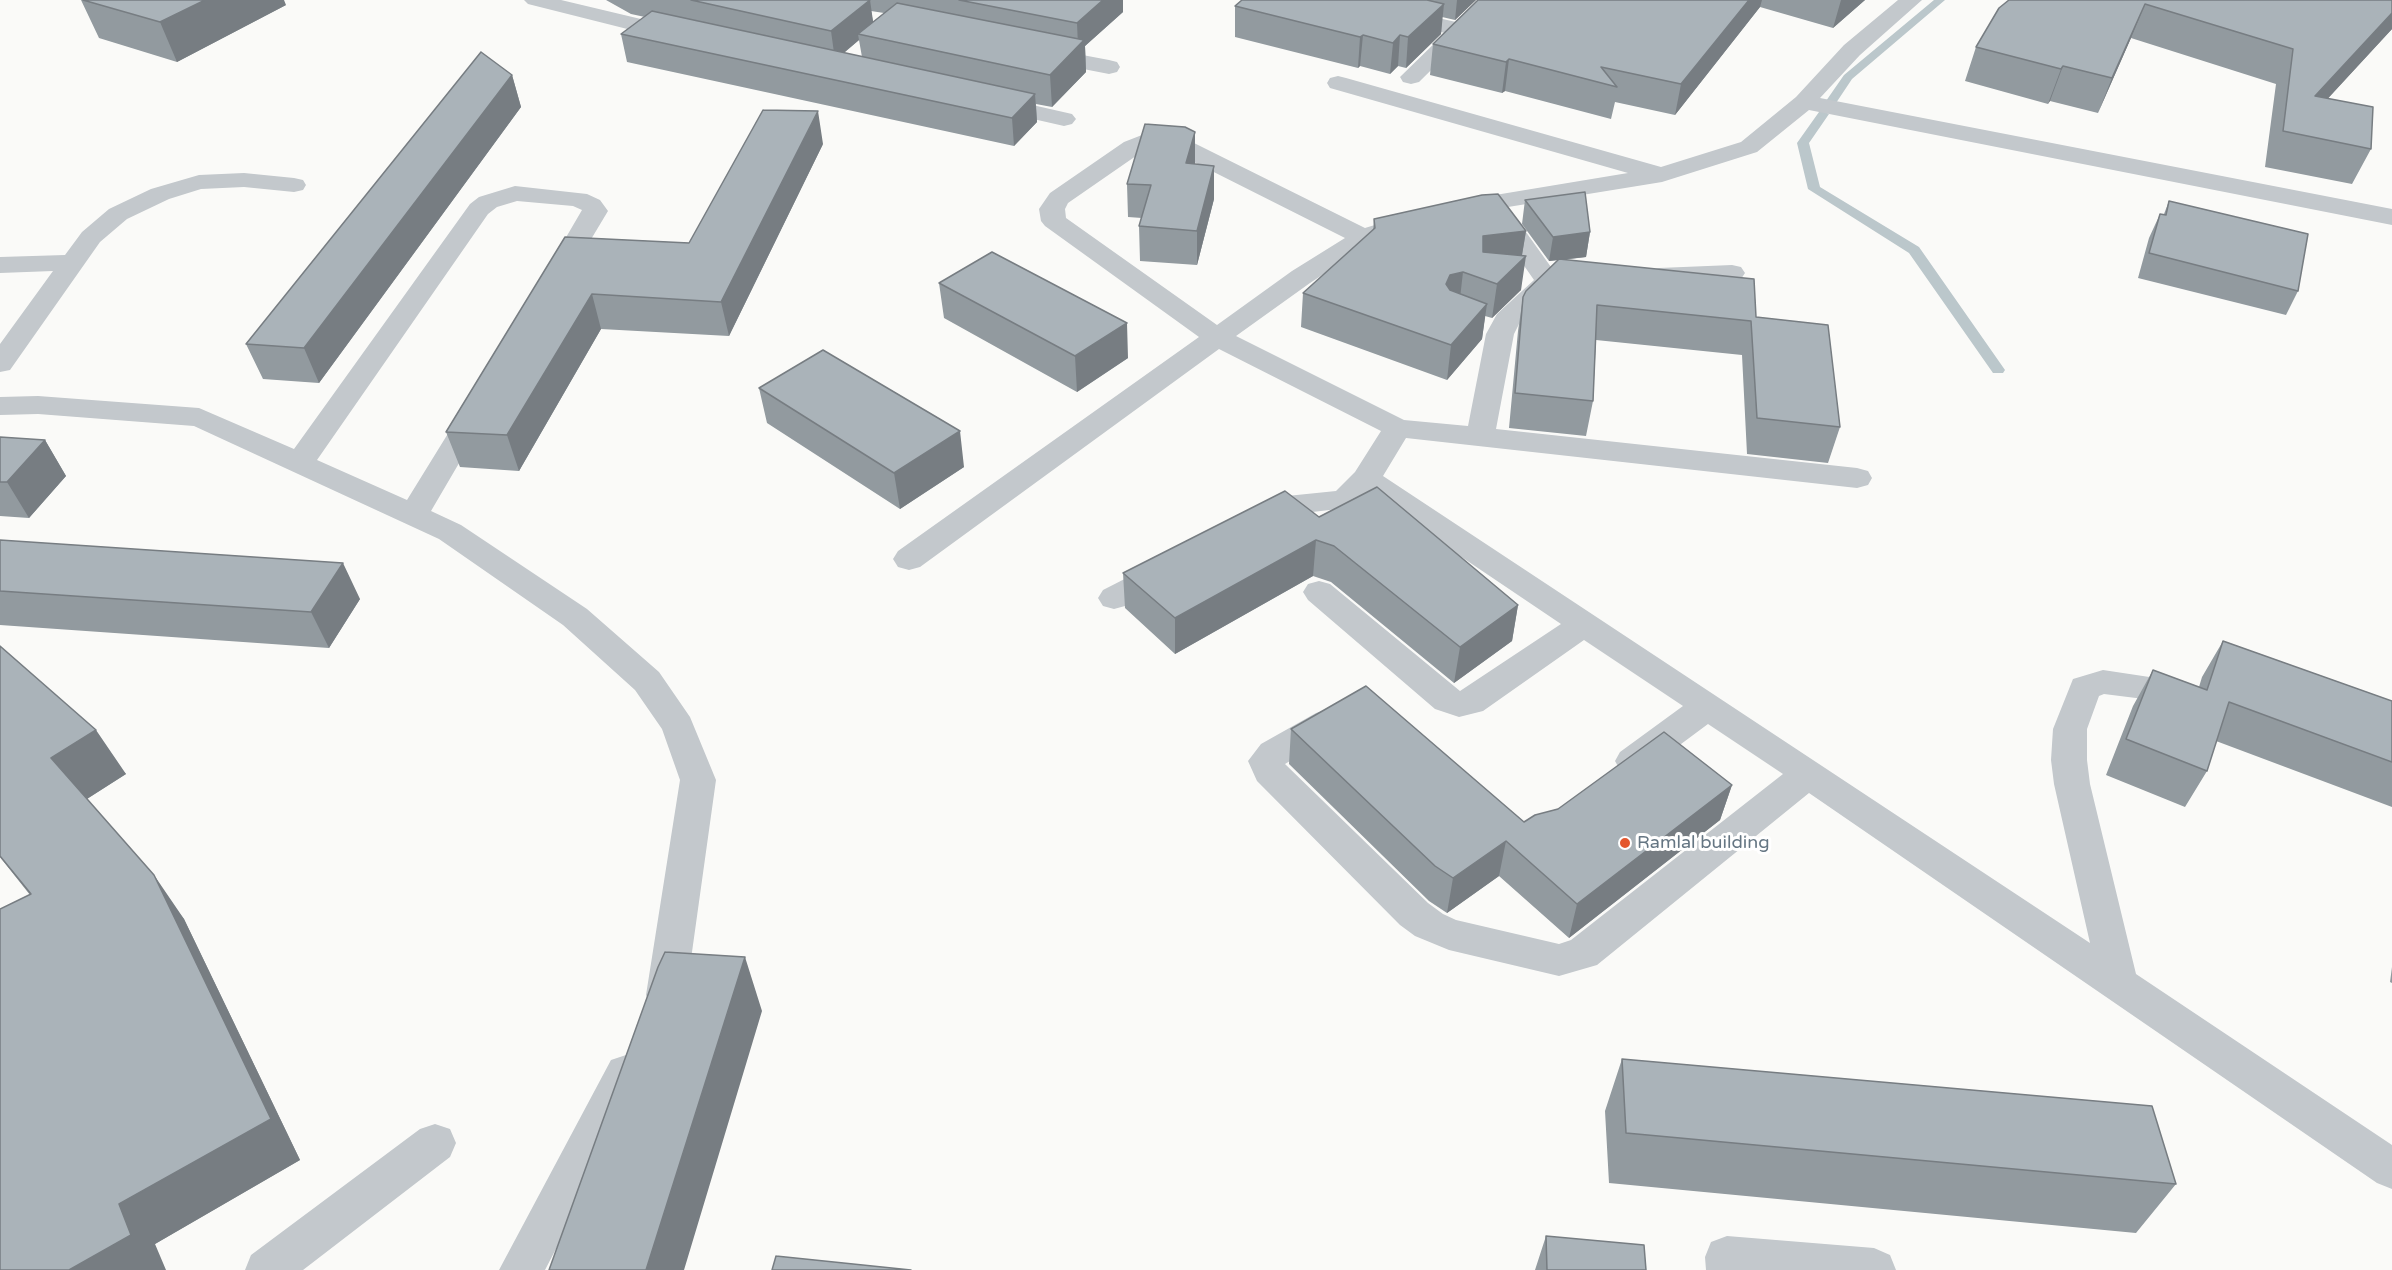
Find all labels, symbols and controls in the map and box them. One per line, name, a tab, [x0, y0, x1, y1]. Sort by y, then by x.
place label: Ramlal building	[1637, 832, 1770, 854]
marker: Ramlal building	[1618, 836, 1632, 850]

